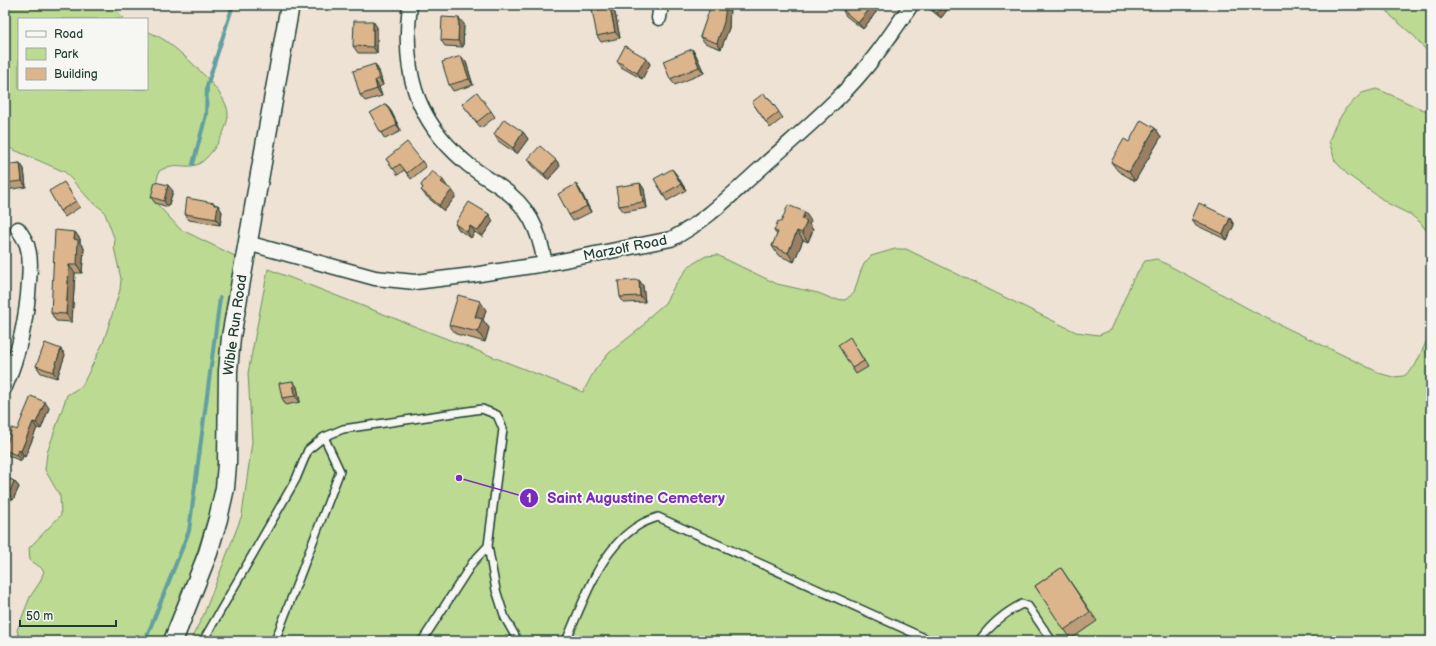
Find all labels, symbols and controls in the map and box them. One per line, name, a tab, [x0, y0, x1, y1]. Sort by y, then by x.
legend	[18, 18, 148, 90]
text: Road	[54, 27, 83, 42]
text: Park	[54, 47, 78, 62]
text: Building	[54, 67, 98, 82]
street label: Marzolf Road	[582, 232, 668, 264]
street label: Wible Run Road	[220, 273, 250, 377]
callout: Saint Augustine Cemetery	[519, 484, 732, 511]
text: Saint Augustine Cemetery	[547, 489, 725, 508]
text: 1	[526, 491, 532, 506]
scale bar	[20, 602, 116, 628]
text: 50 m	[26, 609, 53, 624]

